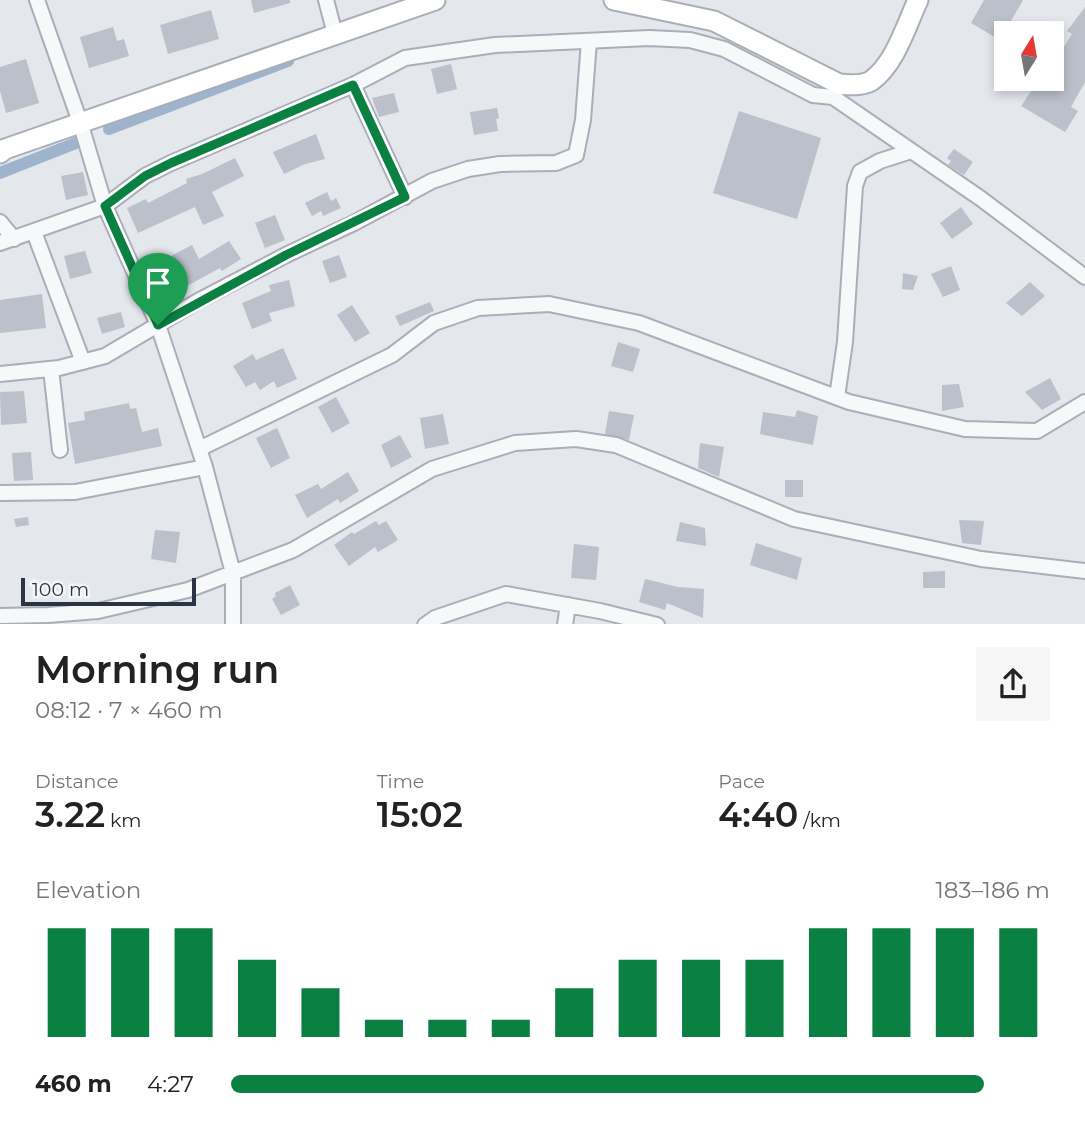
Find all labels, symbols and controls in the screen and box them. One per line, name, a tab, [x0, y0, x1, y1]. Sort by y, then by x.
north arrow	[994, 21, 1064, 91]
map controls	[994, 21, 1064, 91]
pin	[128, 253, 188, 325]
icon: arrive	[139, 264, 177, 302]
scale bar	[21, 576, 196, 607]
text: 100 m	[32, 578, 89, 601]
text: Morning run	[35, 646, 279, 693]
button: share	[976, 647, 1050, 721]
text: 08:12 · 7 × 460 m	[35, 696, 223, 724]
text: Distance	[35, 770, 118, 793]
text: Time	[377, 770, 424, 793]
text: Pace	[718, 770, 765, 793]
text: 3.22	[35, 793, 105, 836]
text: 15:02	[377, 793, 463, 836]
text: 4:40	[718, 793, 798, 836]
text: km	[105, 809, 141, 832]
text: /km	[798, 809, 841, 832]
text: Elevation	[35, 876, 141, 904]
text: 183–186 m	[936, 876, 1050, 904]
text: 460 m	[35, 1070, 112, 1098]
text: 4:27	[147, 1070, 194, 1098]

